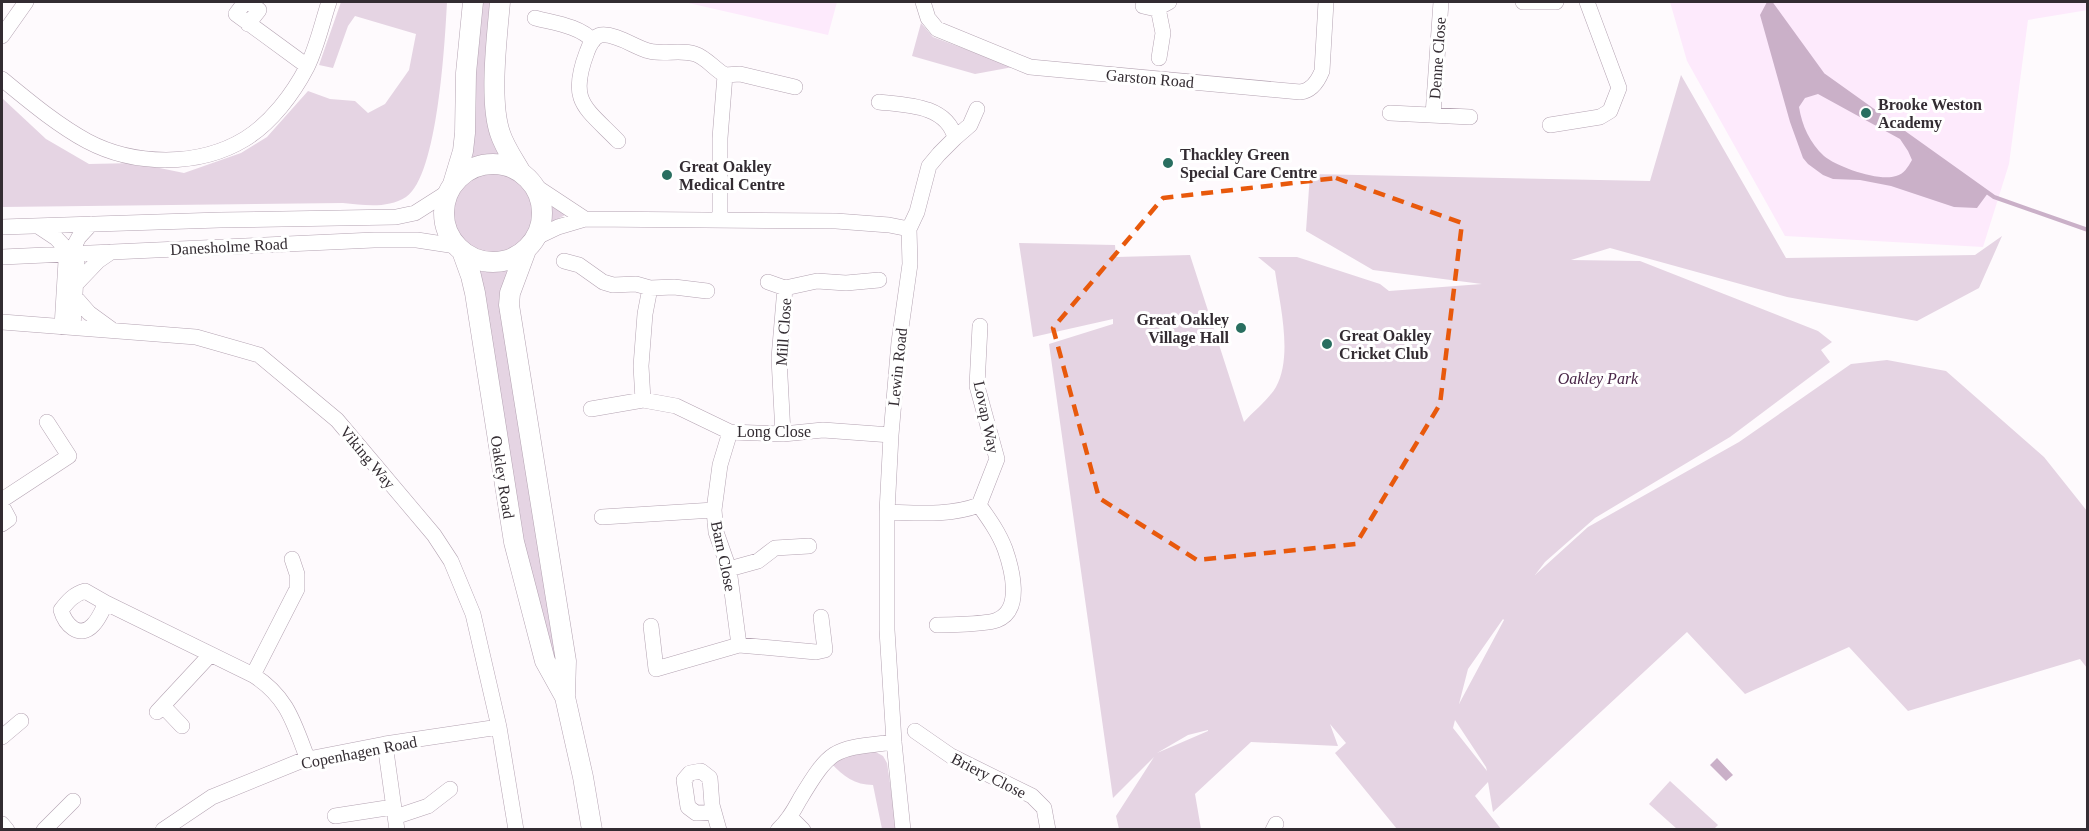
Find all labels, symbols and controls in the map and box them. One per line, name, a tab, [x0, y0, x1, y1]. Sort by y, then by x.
street label: Denne Close	[1426, 16, 1449, 100]
street label: Garston Road	[1105, 66, 1195, 91]
place label: Brooke Weston Academy	[1878, 96, 1982, 132]
marker: Brooke Weston Academy	[1859, 106, 1873, 120]
place label: Thackley Green Special Care Centre	[1180, 146, 1317, 182]
marker: Thackley Green Special Care Centre	[1161, 156, 1175, 170]
place label: Great Oakley Medical Centre	[679, 158, 785, 193]
marker: Great Oakley Medical Centre	[660, 168, 674, 182]
street label: Danesholme Road	[170, 235, 288, 258]
street label: Mill Close	[773, 298, 794, 367]
place label: Great Oakley Village Hall	[1136, 311, 1230, 347]
marker: Great Oakley Village Hall	[1234, 321, 1248, 335]
street label: Lewin Road	[885, 327, 910, 407]
place label: Great Oakley Cricket Club	[1339, 327, 1432, 362]
marker: Great Oakley Cricket Club	[1320, 337, 1334, 351]
park label: Oakley Park	[1558, 370, 1639, 388]
street label: Lovap Way	[970, 379, 1002, 455]
street label: Viking Way	[336, 423, 399, 493]
street label: Long Close	[737, 423, 811, 441]
street label: Oakley Road	[487, 434, 517, 520]
street label: Barn Close	[708, 519, 739, 593]
street label: Copenhagen Road	[300, 733, 419, 773]
street label: Briery Close	[948, 749, 1029, 802]

